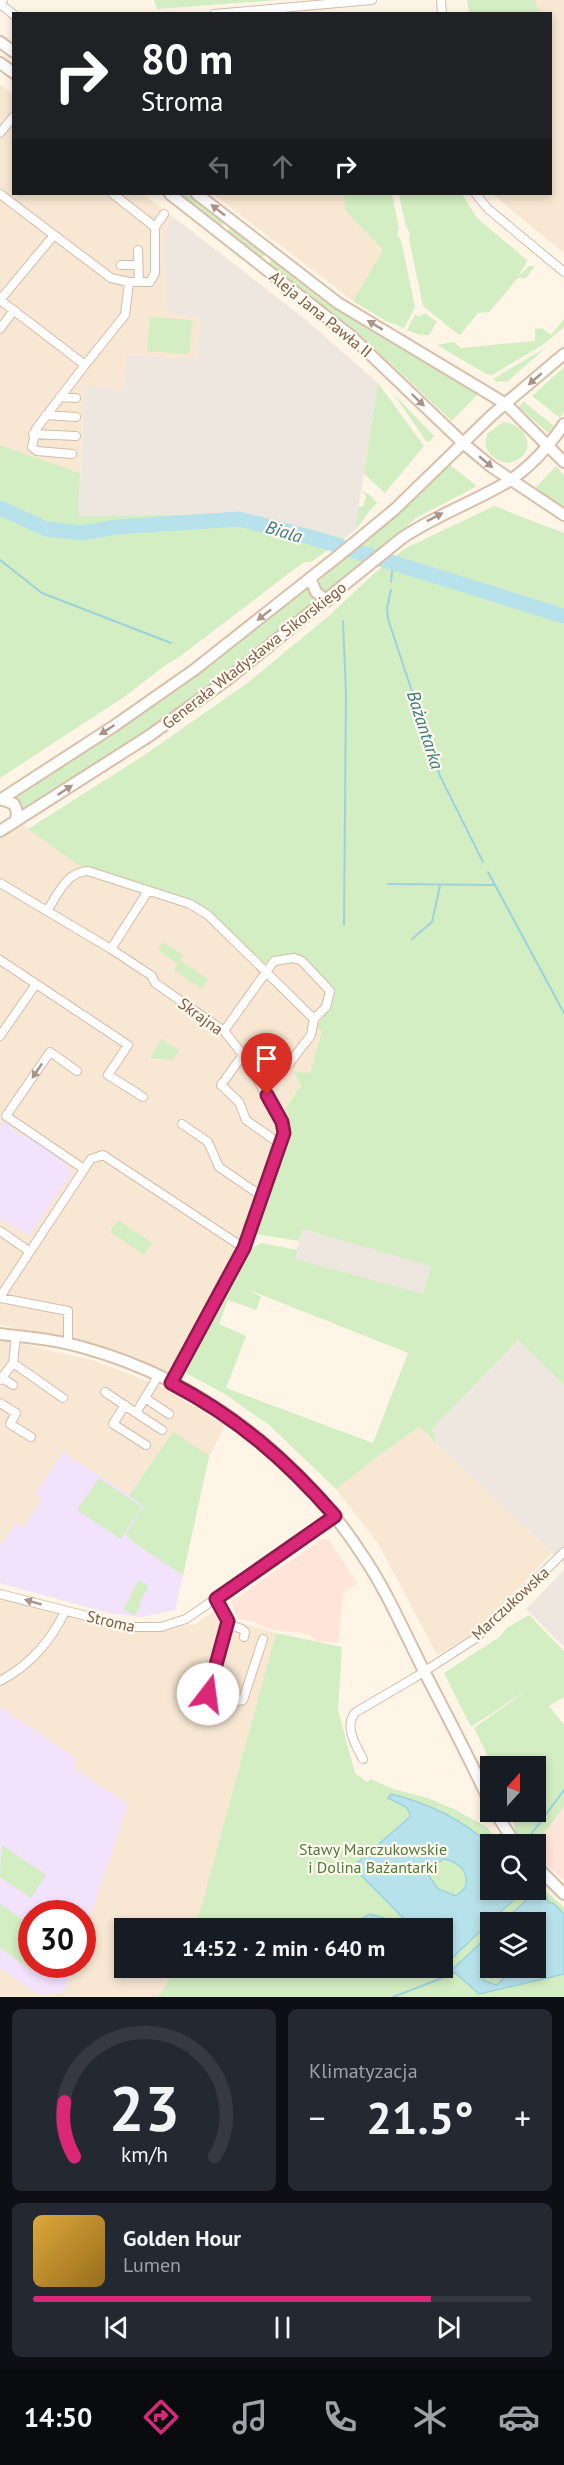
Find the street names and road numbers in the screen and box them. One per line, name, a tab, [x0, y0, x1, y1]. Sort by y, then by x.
street label: Aleja Jana Pawła II	[266, 266, 376, 362]
street label: Generała Władysława Sikorskiego	[158, 577, 350, 733]
street label: Skrajna	[175, 993, 227, 1039]
street label: Marczukowska	[467, 1562, 553, 1644]
street label: Stroma	[85, 1606, 137, 1636]

